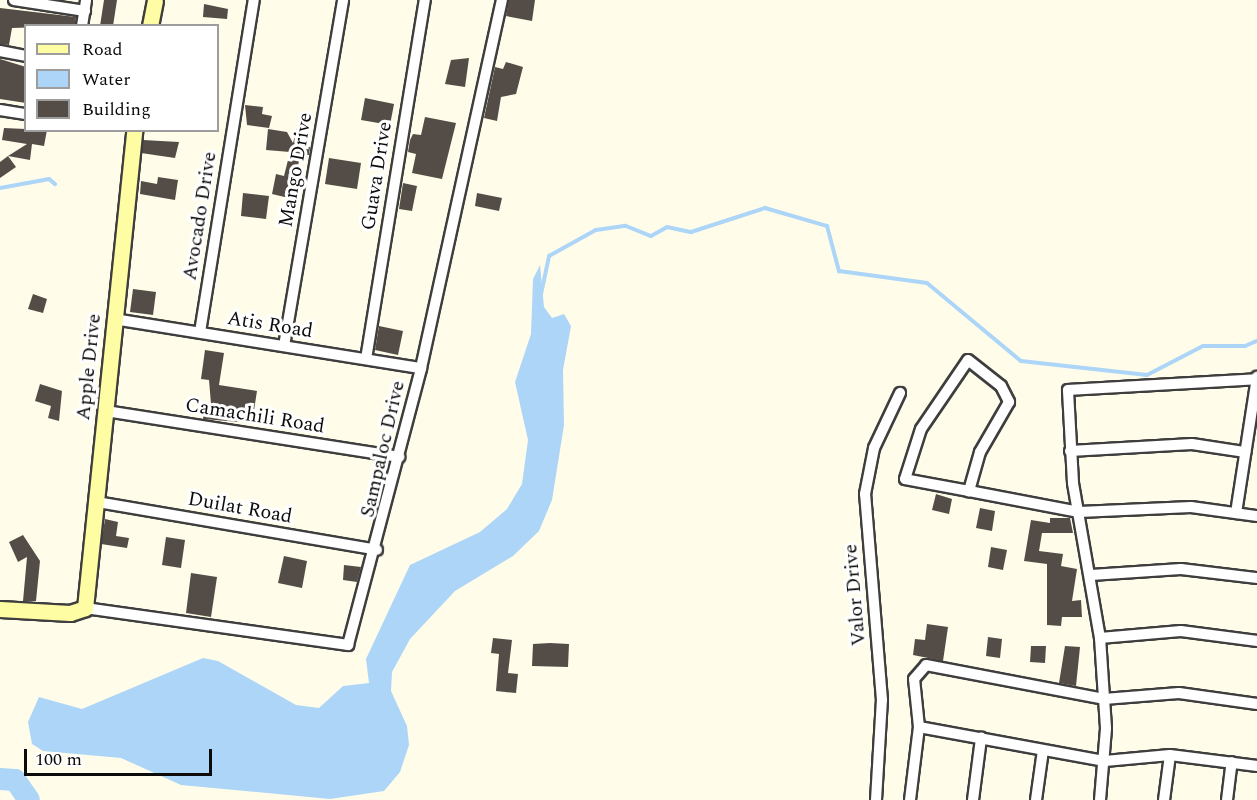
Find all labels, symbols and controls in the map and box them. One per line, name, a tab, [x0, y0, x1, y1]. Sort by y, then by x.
legend	[24, 24, 219, 132]
text: Road	[82, 36, 123, 63]
text: Water	[82, 66, 130, 93]
text: Building	[82, 96, 151, 123]
street label: Mango Drive	[274, 111, 318, 229]
street label: Guava Drive	[357, 120, 397, 232]
street label: Avocado Drive	[178, 150, 222, 282]
street label: Atis Road	[225, 306, 315, 344]
street label: Apple Drive	[71, 312, 107, 422]
street label: Sampaloc Drive	[356, 378, 410, 520]
street label: Camachili Road	[184, 393, 326, 439]
street label: Duilat Road	[186, 487, 294, 529]
street label: Valor Drive	[839, 543, 871, 647]
scale bar	[27, 737, 214, 775]
text: 100 m	[35, 746, 82, 773]

